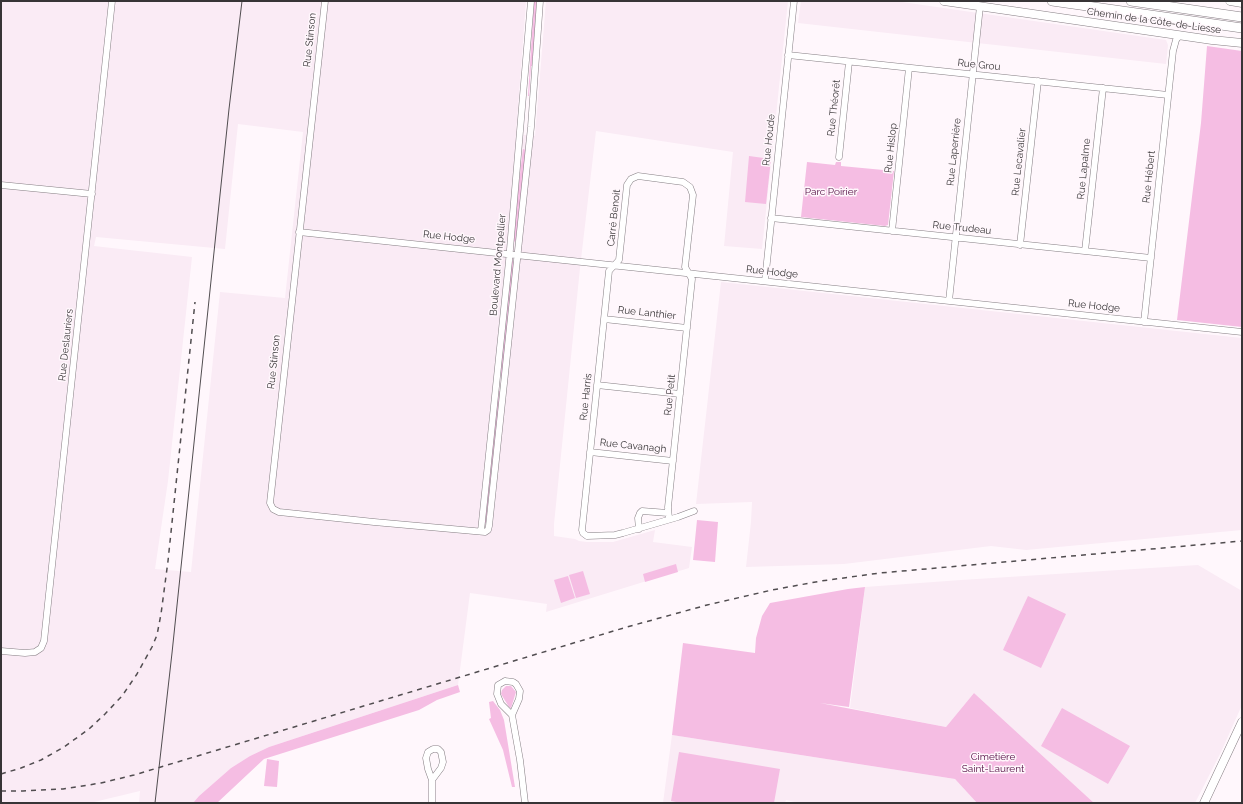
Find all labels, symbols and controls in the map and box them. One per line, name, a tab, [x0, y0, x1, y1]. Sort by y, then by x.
street label: Chemin de la Côte-de-Liesse	[1086, 6, 1222, 36]
street label: Rue Stinson	[301, 12, 319, 68]
street label: Rue Grou	[957, 57, 1001, 73]
street label: Rue Théorêt	[825, 79, 843, 137]
street label: Rue Houde	[760, 113, 778, 167]
street label: Rue Laperrière	[944, 117, 964, 187]
street label: Rue Hislop	[882, 122, 900, 174]
street label: Rue Lecavalier	[1009, 128, 1029, 196]
street label: Rue Lapalme	[1075, 138, 1093, 200]
street label: Rue Hébert	[1140, 150, 1158, 204]
park label: Parc Poirier	[805, 186, 857, 198]
street label: Carré Benoit	[605, 189, 623, 247]
street label: Boulevard Montpellier	[488, 213, 508, 317]
street label: Rue Trudeau	[932, 219, 992, 237]
street label: Rue Hodge	[422, 228, 476, 246]
street label: Rue Hodge	[745, 263, 799, 281]
street label: Rue Hodge	[1067, 297, 1121, 315]
street label: Rue Lanthier	[617, 304, 677, 322]
street label: Rue Deslauriers	[56, 308, 76, 382]
street label: Rue Stinson	[265, 334, 283, 390]
street label: Rue Harris	[578, 373, 594, 421]
street label: Rue Petit	[662, 374, 678, 416]
street label: Rue Cavanagh	[599, 437, 667, 455]
park label: Cimetière Saint-Laurent	[962, 751, 1024, 774]

